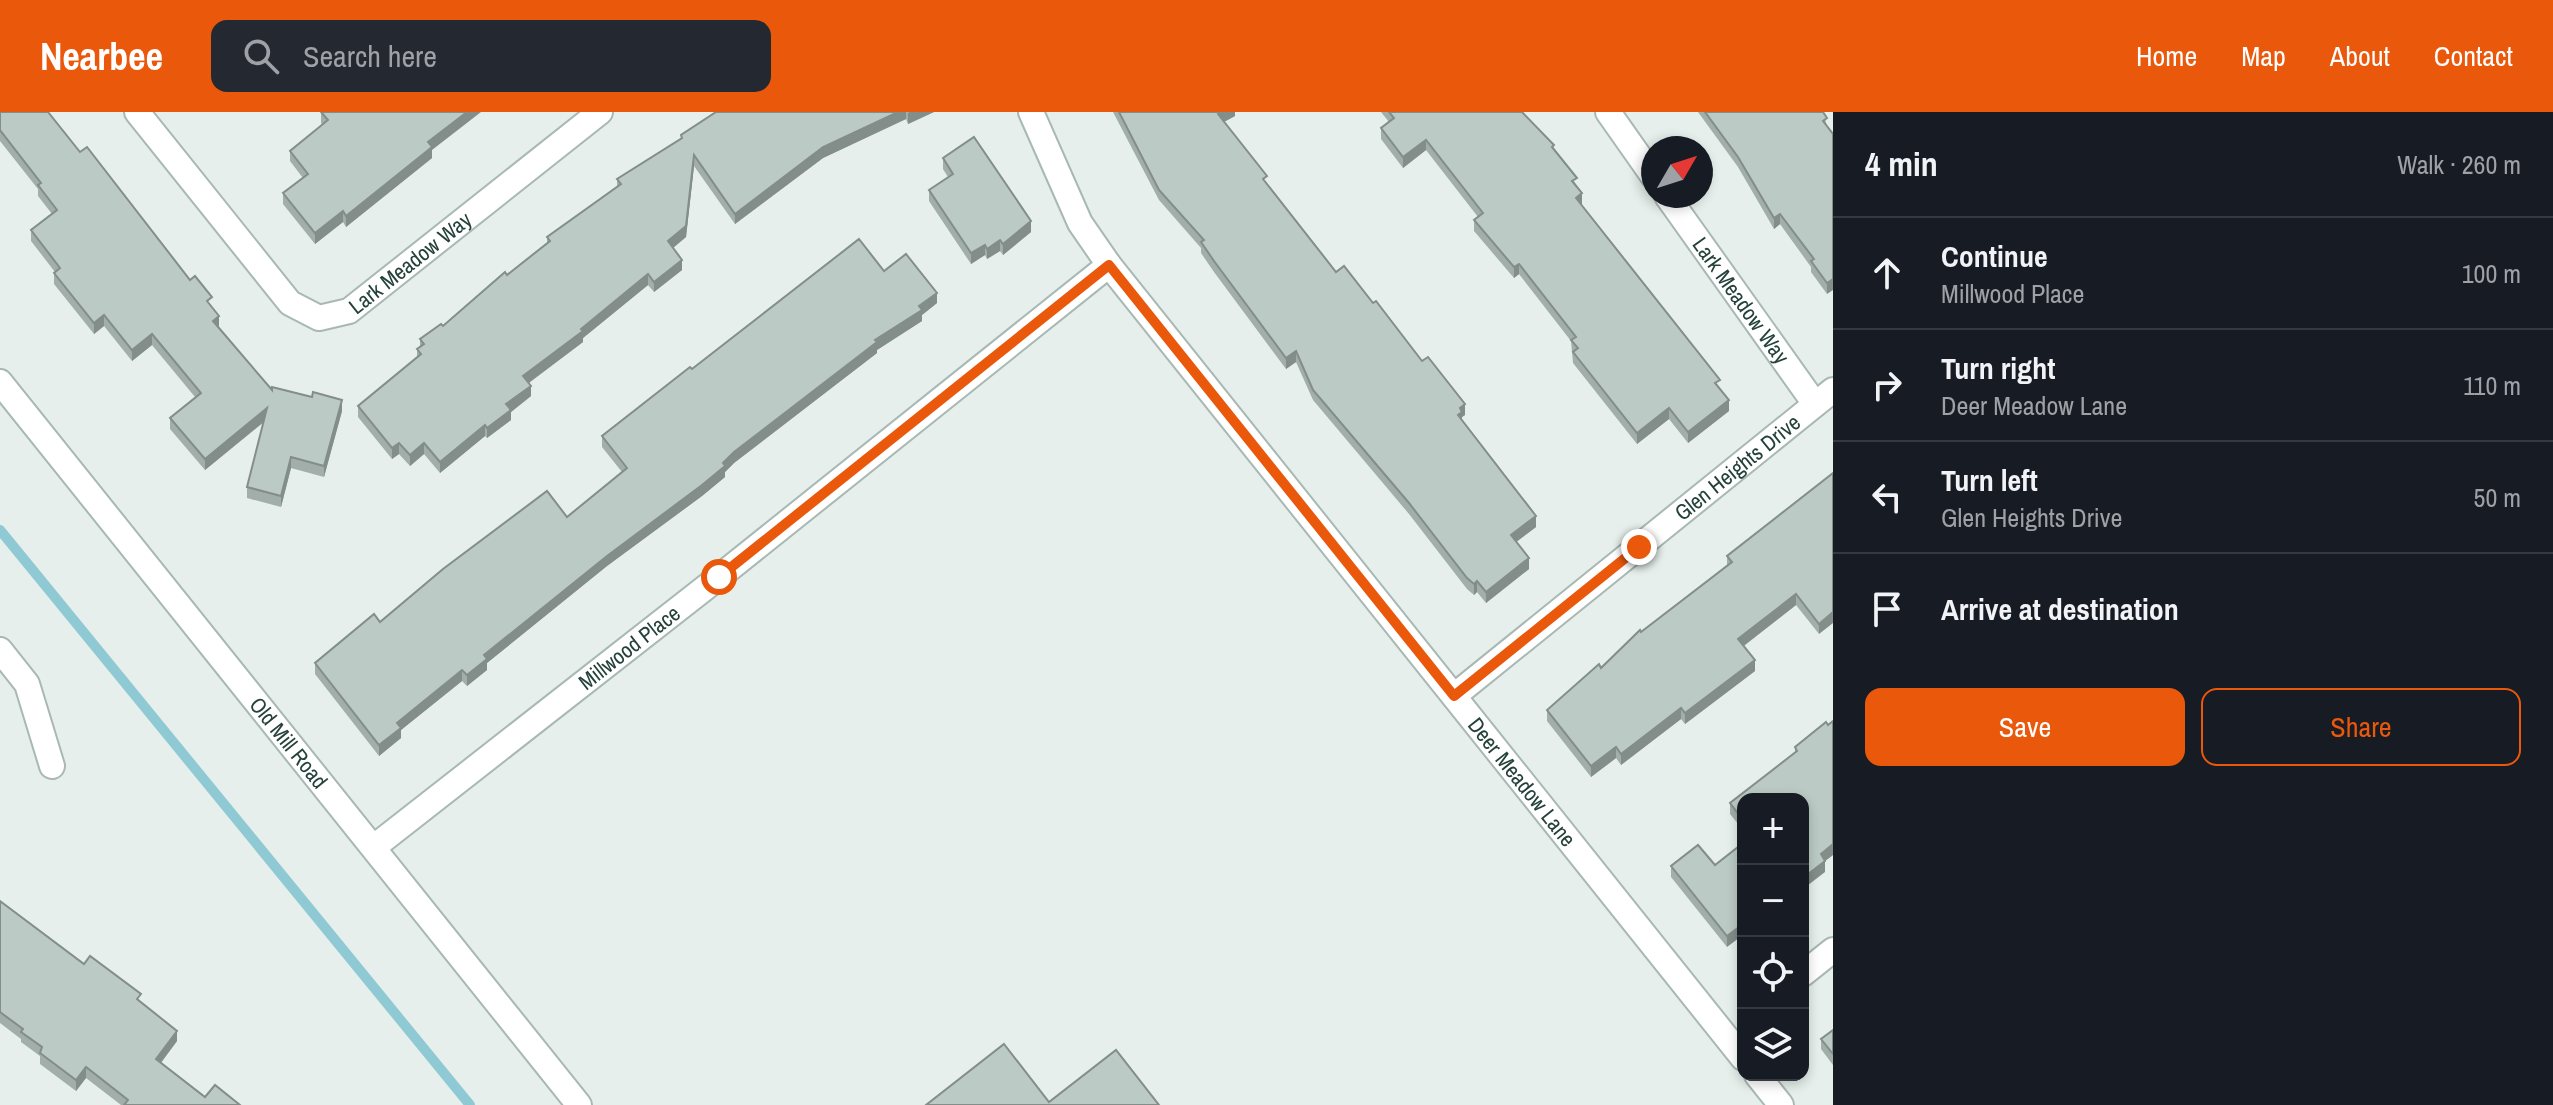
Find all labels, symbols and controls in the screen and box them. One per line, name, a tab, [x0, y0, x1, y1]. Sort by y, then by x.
search box	[211, 20, 771, 92]
text: Nearbee	[40, 31, 163, 82]
icon: search	[239, 34, 283, 78]
text: Search here	[303, 36, 437, 76]
text: Home	[2136, 37, 2197, 75]
text: Map	[2241, 37, 2286, 75]
text: About	[2330, 37, 2390, 75]
text: Contact	[2434, 37, 2513, 75]
north arrow	[1641, 136, 1713, 208]
text: 4 min	[1865, 141, 1938, 187]
text: Walk · 260 m	[2397, 147, 2521, 182]
street label: Lark Meadow Way	[342, 205, 478, 321]
street label: Lark Meadow Way	[1686, 231, 1797, 370]
text: Continue	[1941, 236, 2048, 276]
icon: ahead	[1865, 251, 1909, 295]
text: 100 m	[2462, 256, 2521, 291]
text: Millwood Place	[1941, 276, 2084, 311]
text: Turn right	[1941, 348, 2055, 388]
icon: right	[1865, 363, 1909, 407]
text: 110 m	[2463, 368, 2521, 403]
text: Deer Meadow Lane	[1941, 388, 2127, 423]
street label: Glen Heights Drive	[1668, 407, 1806, 527]
text: Turn left	[1941, 460, 2038, 500]
icon: left	[1865, 475, 1909, 519]
text: 50 m	[2474, 480, 2521, 515]
text: Glen Heights Drive	[1941, 500, 2122, 535]
route end	[1621, 529, 1657, 565]
route start	[701, 559, 737, 595]
icon: arrive	[1865, 587, 1909, 631]
text: Arrive at destination	[1941, 589, 2179, 629]
street label: Millwood Place	[572, 598, 686, 697]
button: Save	[1865, 688, 2185, 766]
button: Share	[2201, 688, 2521, 766]
street label: Old Mill Road	[243, 691, 335, 795]
street label: Deer Meadow Lane	[1461, 711, 1583, 853]
map controls	[1737, 793, 1809, 1081]
button: +	[1737, 793, 1809, 865]
button: −	[1737, 865, 1809, 937]
button: locate	[1737, 937, 1809, 1009]
button: layers	[1737, 1009, 1809, 1081]

